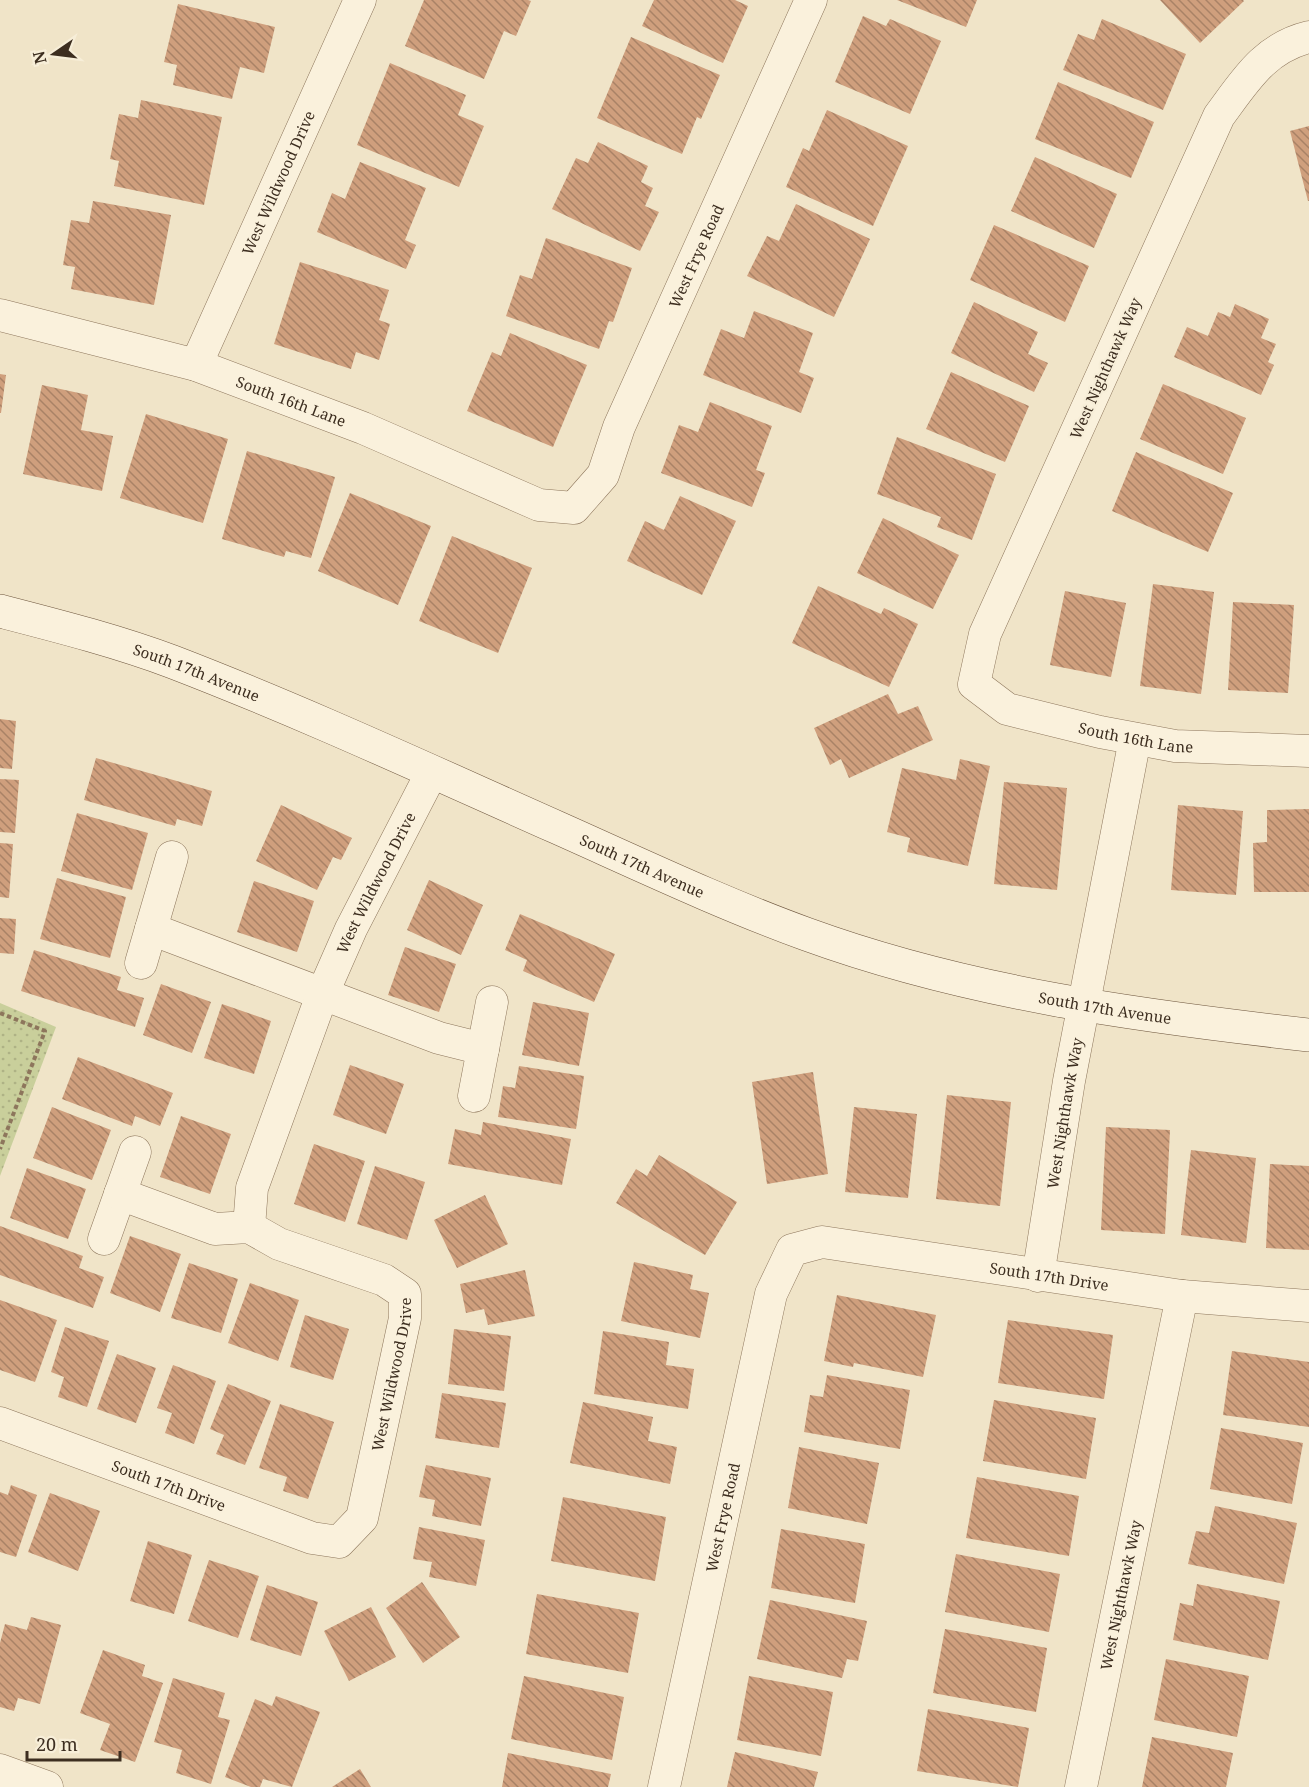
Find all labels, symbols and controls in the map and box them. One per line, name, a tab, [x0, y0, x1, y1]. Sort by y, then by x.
north arrow	[24, 24, 84, 84]
text: N	[27, 48, 52, 66]
street label: West Wildwood Drive	[237, 107, 319, 258]
street label: West Frye Road	[664, 201, 728, 311]
street label: West Nighthawk Way	[1065, 294, 1145, 442]
street label: South 16th Lane	[233, 371, 349, 431]
street label: South 17th Avenue	[131, 639, 263, 706]
street label: South 16th Lane	[1077, 717, 1194, 757]
street label: West Wildwood Drive	[332, 808, 420, 956]
street label: South 17th Avenue	[577, 829, 708, 902]
street label: South 17th Avenue	[1037, 987, 1173, 1028]
street label: West Nighthawk Way	[1042, 1035, 1087, 1190]
street label: South 17th Drive	[988, 1257, 1110, 1295]
street label: West Wildwood Drive	[367, 1298, 415, 1453]
street label: South 17th Drive	[109, 1455, 229, 1515]
street label: West Frye Road	[701, 1461, 744, 1574]
street label: West Nighthawk Way	[1095, 1518, 1146, 1672]
scale bar	[27, 1724, 120, 1762]
text: 20 m	[36, 1732, 78, 1756]

